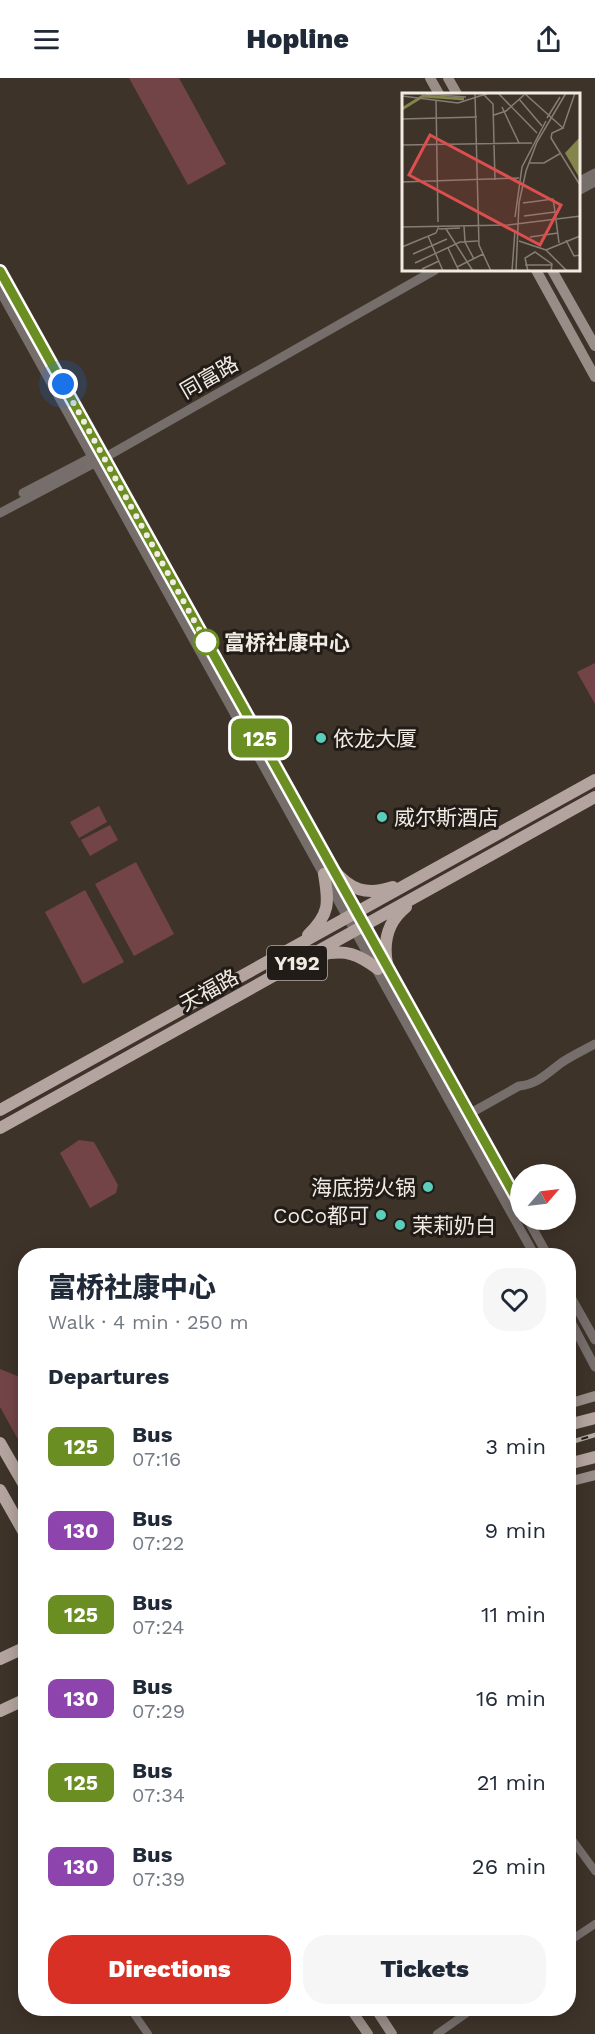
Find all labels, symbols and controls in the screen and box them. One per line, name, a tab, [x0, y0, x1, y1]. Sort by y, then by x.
icon: menu	[30, 23, 63, 56]
text: Hopline	[246, 23, 349, 55]
icon: share	[532, 23, 565, 56]
inset map	[402, 93, 580, 272]
street label: 同富路	[175, 350, 243, 404]
your location	[48, 369, 78, 399]
marker: 富桥社康中心	[193, 629, 219, 655]
place label: 富桥社康中心	[224, 630, 350, 655]
line badge: 125	[226, 718, 294, 758]
text: 125	[243, 726, 277, 751]
place label: 依龙大厦	[333, 726, 417, 751]
marker: 依龙大厦	[314, 731, 328, 745]
place label: 威尔斯酒店	[394, 805, 499, 830]
marker: 威尔斯酒店	[375, 810, 389, 824]
road number: Y192	[267, 946, 327, 980]
street label: 天福路	[175, 964, 243, 1016]
north arrow	[510, 1164, 576, 1230]
map controls	[510, 1164, 576, 1230]
place label: 海底捞火锅	[311, 1175, 416, 1200]
marker: 海底捞火锅	[421, 1180, 435, 1194]
place label: CoCo都可	[273, 1203, 369, 1228]
marker: CoCo都可	[374, 1208, 388, 1222]
place label: 茉莉奶白	[412, 1213, 496, 1238]
marker: 茉莉奶白	[393, 1218, 407, 1232]
button: heart	[483, 1268, 546, 1331]
text: 富桥社康中心	[48, 1271, 216, 1304]
text: Walk · 4 min · 250 m	[48, 1310, 249, 1334]
text: Departures	[48, 1364, 169, 1389]
text: Bus	[132, 1422, 172, 1447]
text: 125	[64, 1434, 98, 1459]
text: 3 min	[485, 1434, 546, 1459]
text: 07:16	[132, 1447, 181, 1471]
text: Bus	[132, 1506, 172, 1531]
text: 130	[63, 1518, 99, 1543]
text: 9 min	[484, 1518, 546, 1543]
text: 07:22	[132, 1531, 185, 1555]
text: Bus	[132, 1590, 172, 1615]
text: 125	[64, 1602, 98, 1627]
text: 11 min	[481, 1602, 546, 1627]
text: 07:24	[132, 1615, 184, 1639]
text: Bus	[132, 1674, 172, 1699]
text: 130	[63, 1686, 99, 1711]
text: 16 min	[476, 1686, 546, 1711]
text: 07:29	[132, 1699, 185, 1723]
text: Bus	[132, 1758, 172, 1783]
text: 125	[64, 1770, 98, 1795]
text: 21 min	[477, 1770, 546, 1795]
text: 07:34	[132, 1783, 185, 1807]
text: Bus	[132, 1842, 172, 1867]
text: 130	[63, 1854, 99, 1879]
text: 26 min	[472, 1854, 546, 1879]
text: 07:39	[132, 1867, 185, 1891]
button: Directions	[48, 1935, 291, 2004]
button: Tickets	[303, 1935, 546, 2004]

